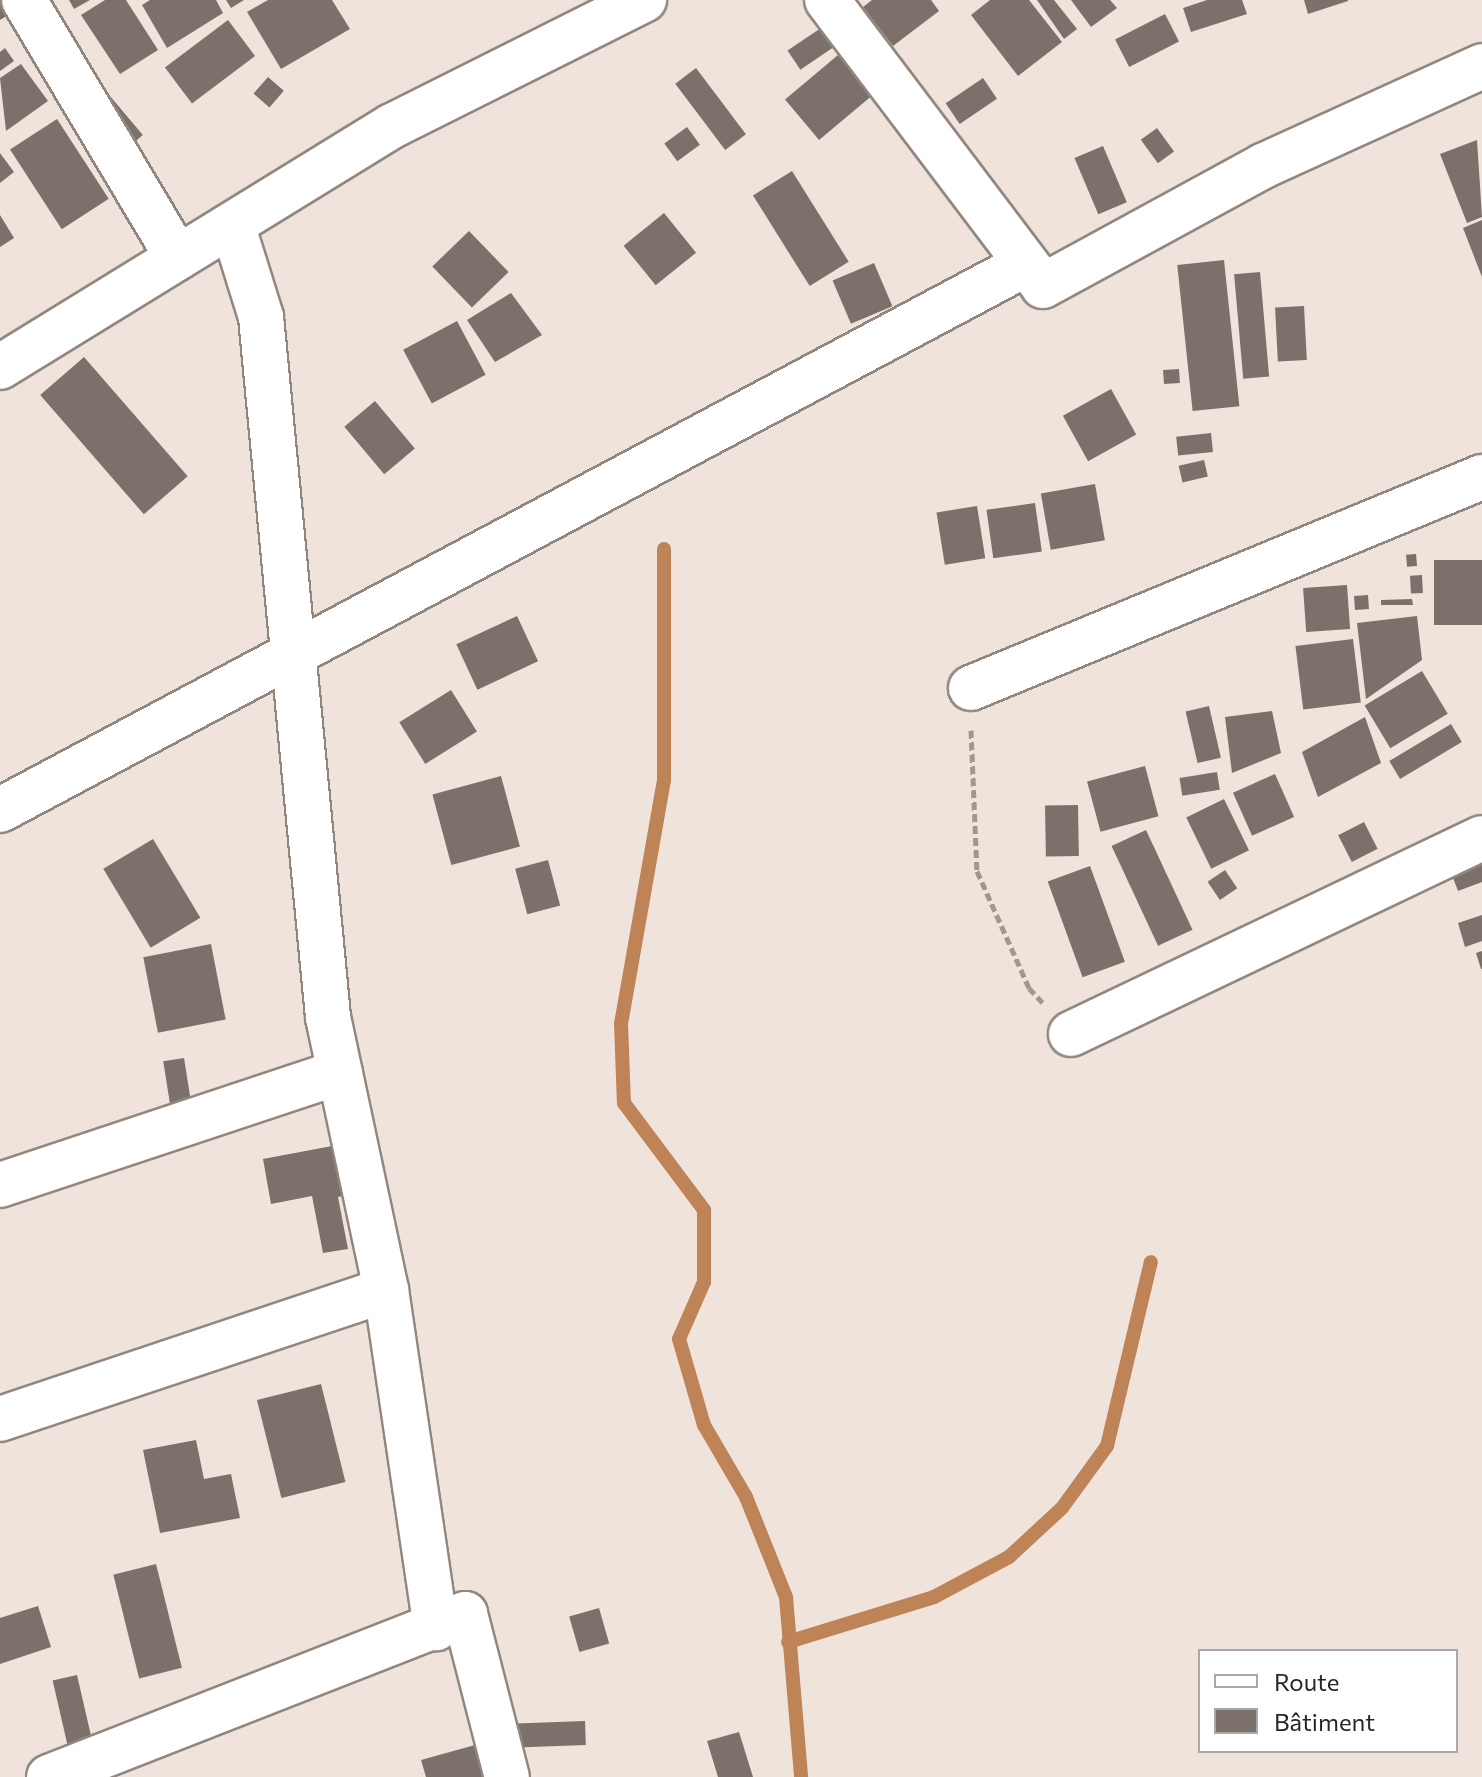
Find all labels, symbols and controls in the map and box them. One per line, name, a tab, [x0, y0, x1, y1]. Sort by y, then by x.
legend	[1198, 1649, 1458, 1753]
text: Route	[1274, 1667, 1339, 1696]
text: Bâtiment	[1274, 1707, 1375, 1736]

